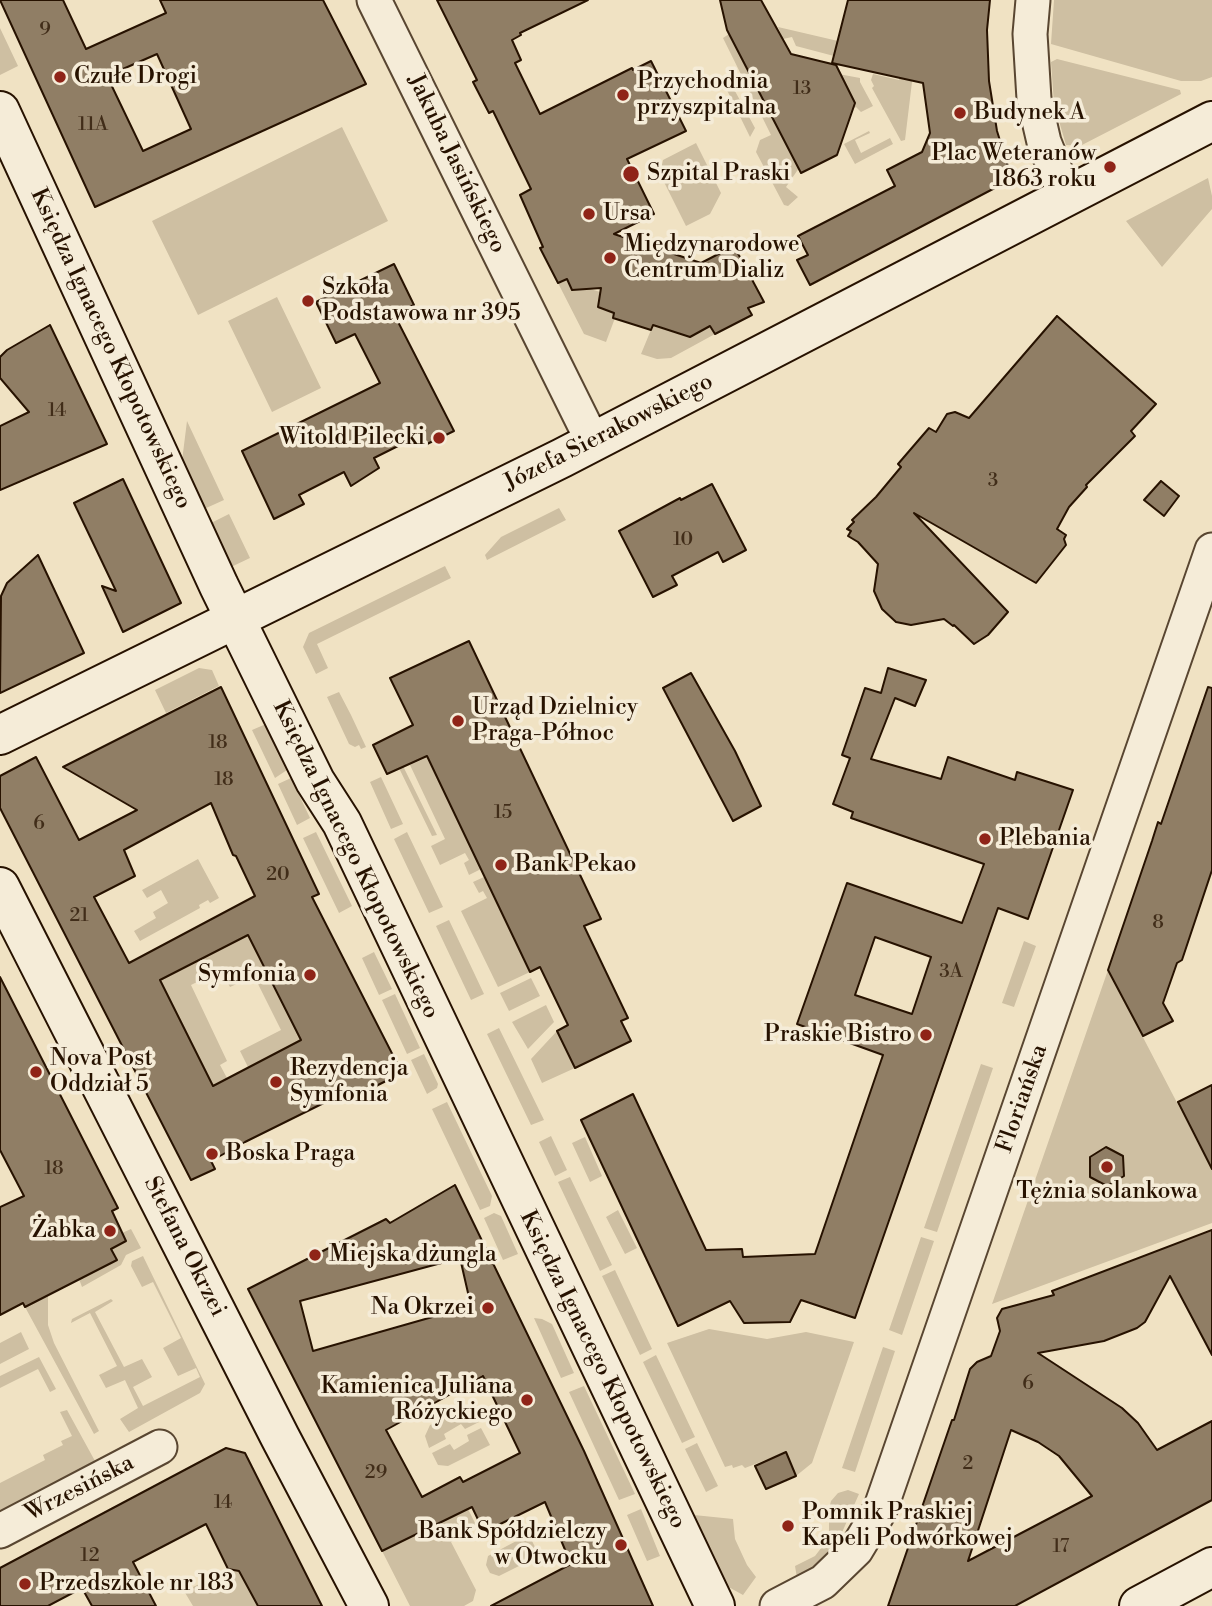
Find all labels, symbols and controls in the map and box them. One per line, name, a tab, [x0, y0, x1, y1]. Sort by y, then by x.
house number: 9	[39, 19, 51, 41]
place label: Czułe Drogi	[74, 63, 197, 91]
place label: Przychodnia przyszpitalna	[637, 68, 776, 122]
marker: Czułe Drogi	[52, 69, 68, 85]
street label: Jakuba Jasińskiego	[401, 70, 511, 258]
house number: 13	[793, 78, 811, 100]
marker: Przychodnia przyszpitalna	[615, 87, 631, 103]
place label: Budynek A	[974, 99, 1086, 127]
marker: Budynek A	[952, 105, 968, 121]
house number: 11A	[78, 114, 108, 136]
place label: Plac Weteranów 1863 roku	[931, 140, 1096, 194]
marker: Plac Weteranów 1863 roku	[1102, 159, 1118, 175]
place label: Szpital Praski	[647, 160, 790, 188]
marker: Szpital Praski	[621, 164, 641, 184]
street label: Księdza Ignacego Kłopotowskiego	[23, 184, 197, 514]
place label: Ursa	[603, 200, 651, 228]
marker: Ursa	[581, 206, 597, 222]
place label: Międzynarodowe Centrum Dializ	[624, 231, 800, 285]
marker: Międzynarodowe Centrum Dializ	[602, 250, 618, 266]
place label: Szkoła Podstawowa nr 395	[322, 274, 521, 328]
marker: Szkoła Podstawowa nr 395	[300, 293, 316, 309]
street label: Józefa Sierakowskiego	[500, 368, 718, 498]
house number: 14	[48, 400, 66, 422]
place label: Witold Pilecki	[279, 424, 425, 452]
marker: Witold Pilecki	[431, 430, 447, 446]
house number: 3	[988, 470, 998, 492]
house number: 10	[673, 529, 693, 551]
place label: Urząd Dzielnicy Praga-Północ	[472, 694, 638, 748]
street label: Księdza Ignacego Kłopotowskiego	[266, 696, 444, 1024]
marker: Urząd Dzielnicy Praga-Północ	[450, 713, 466, 729]
house number: 18	[208, 732, 228, 754]
house number: 18	[214, 769, 234, 791]
house number: 15	[494, 802, 512, 824]
house number: 6	[33, 813, 45, 835]
place label: Plebania	[999, 825, 1091, 853]
marker: Plebania	[977, 831, 993, 847]
place label: Bank Pekao	[515, 851, 636, 879]
marker: Bank Pekao	[493, 857, 509, 873]
house number: 20	[266, 864, 290, 886]
house number: 21	[69, 905, 89, 927]
house number: 8	[1152, 912, 1164, 934]
place label: Symfonia	[198, 961, 296, 989]
house number: 3A	[939, 961, 963, 983]
marker: Symfonia	[302, 967, 318, 983]
place label: Praskie Bistro	[764, 1021, 912, 1049]
marker: Praskie Bistro	[918, 1027, 934, 1043]
street label: Floriańska	[992, 1041, 1054, 1157]
place label: Nova Post Oddział 5	[50, 1045, 153, 1099]
place label: Rezydencja Symfonia	[290, 1055, 408, 1109]
marker: Nova Post Oddział 5	[28, 1064, 44, 1080]
marker: Rezydencja Symfonia	[268, 1074, 284, 1090]
place label: Boska Praga	[226, 1140, 355, 1168]
marker: Boska Praga	[204, 1146, 220, 1162]
house number: 18	[44, 1158, 64, 1180]
marker: Tężnia solankowa	[1099, 1159, 1115, 1175]
street label: Stefana Okrzei	[137, 1173, 231, 1321]
place label: Tężnia solankowa	[1016, 1178, 1198, 1206]
street label: Księdza Ignacego Kłopotowskiego	[513, 1206, 691, 1534]
place label: Żabka	[32, 1217, 96, 1245]
marker: Żabka	[102, 1223, 118, 1239]
place label: Miejska dżungla	[329, 1241, 497, 1269]
marker: Miejska dżungla	[307, 1247, 323, 1263]
place label: Na Okrzei	[371, 1294, 474, 1322]
marker: Na Okrzei	[480, 1300, 496, 1316]
place label: Kamienica Juliana Różyckiego	[321, 1373, 513, 1427]
house number: 6	[1022, 1373, 1034, 1395]
marker: Kamienica Juliana Różyckiego	[519, 1392, 535, 1408]
street label: Wrzesińska	[21, 1450, 139, 1528]
house number: 2	[963, 1453, 973, 1475]
house number: 29	[365, 1462, 387, 1484]
house number: 14	[214, 1492, 232, 1514]
place label: Pomnik Praskiej Kapeli Podwórkowej	[802, 1499, 1013, 1553]
place label: Bank Spółdzielczy w Otwocku	[419, 1518, 607, 1572]
marker: Pomnik Praskiej Kapeli Podwórkowej	[780, 1518, 796, 1534]
house number: 17	[1053, 1536, 1069, 1558]
marker: Bank Spółdzielczy w Otwocku	[613, 1537, 629, 1553]
house number: 12	[80, 1545, 100, 1567]
place label: Przedszkole nr 183	[39, 1570, 234, 1598]
marker: Przedszkole nr 183	[17, 1576, 33, 1592]

